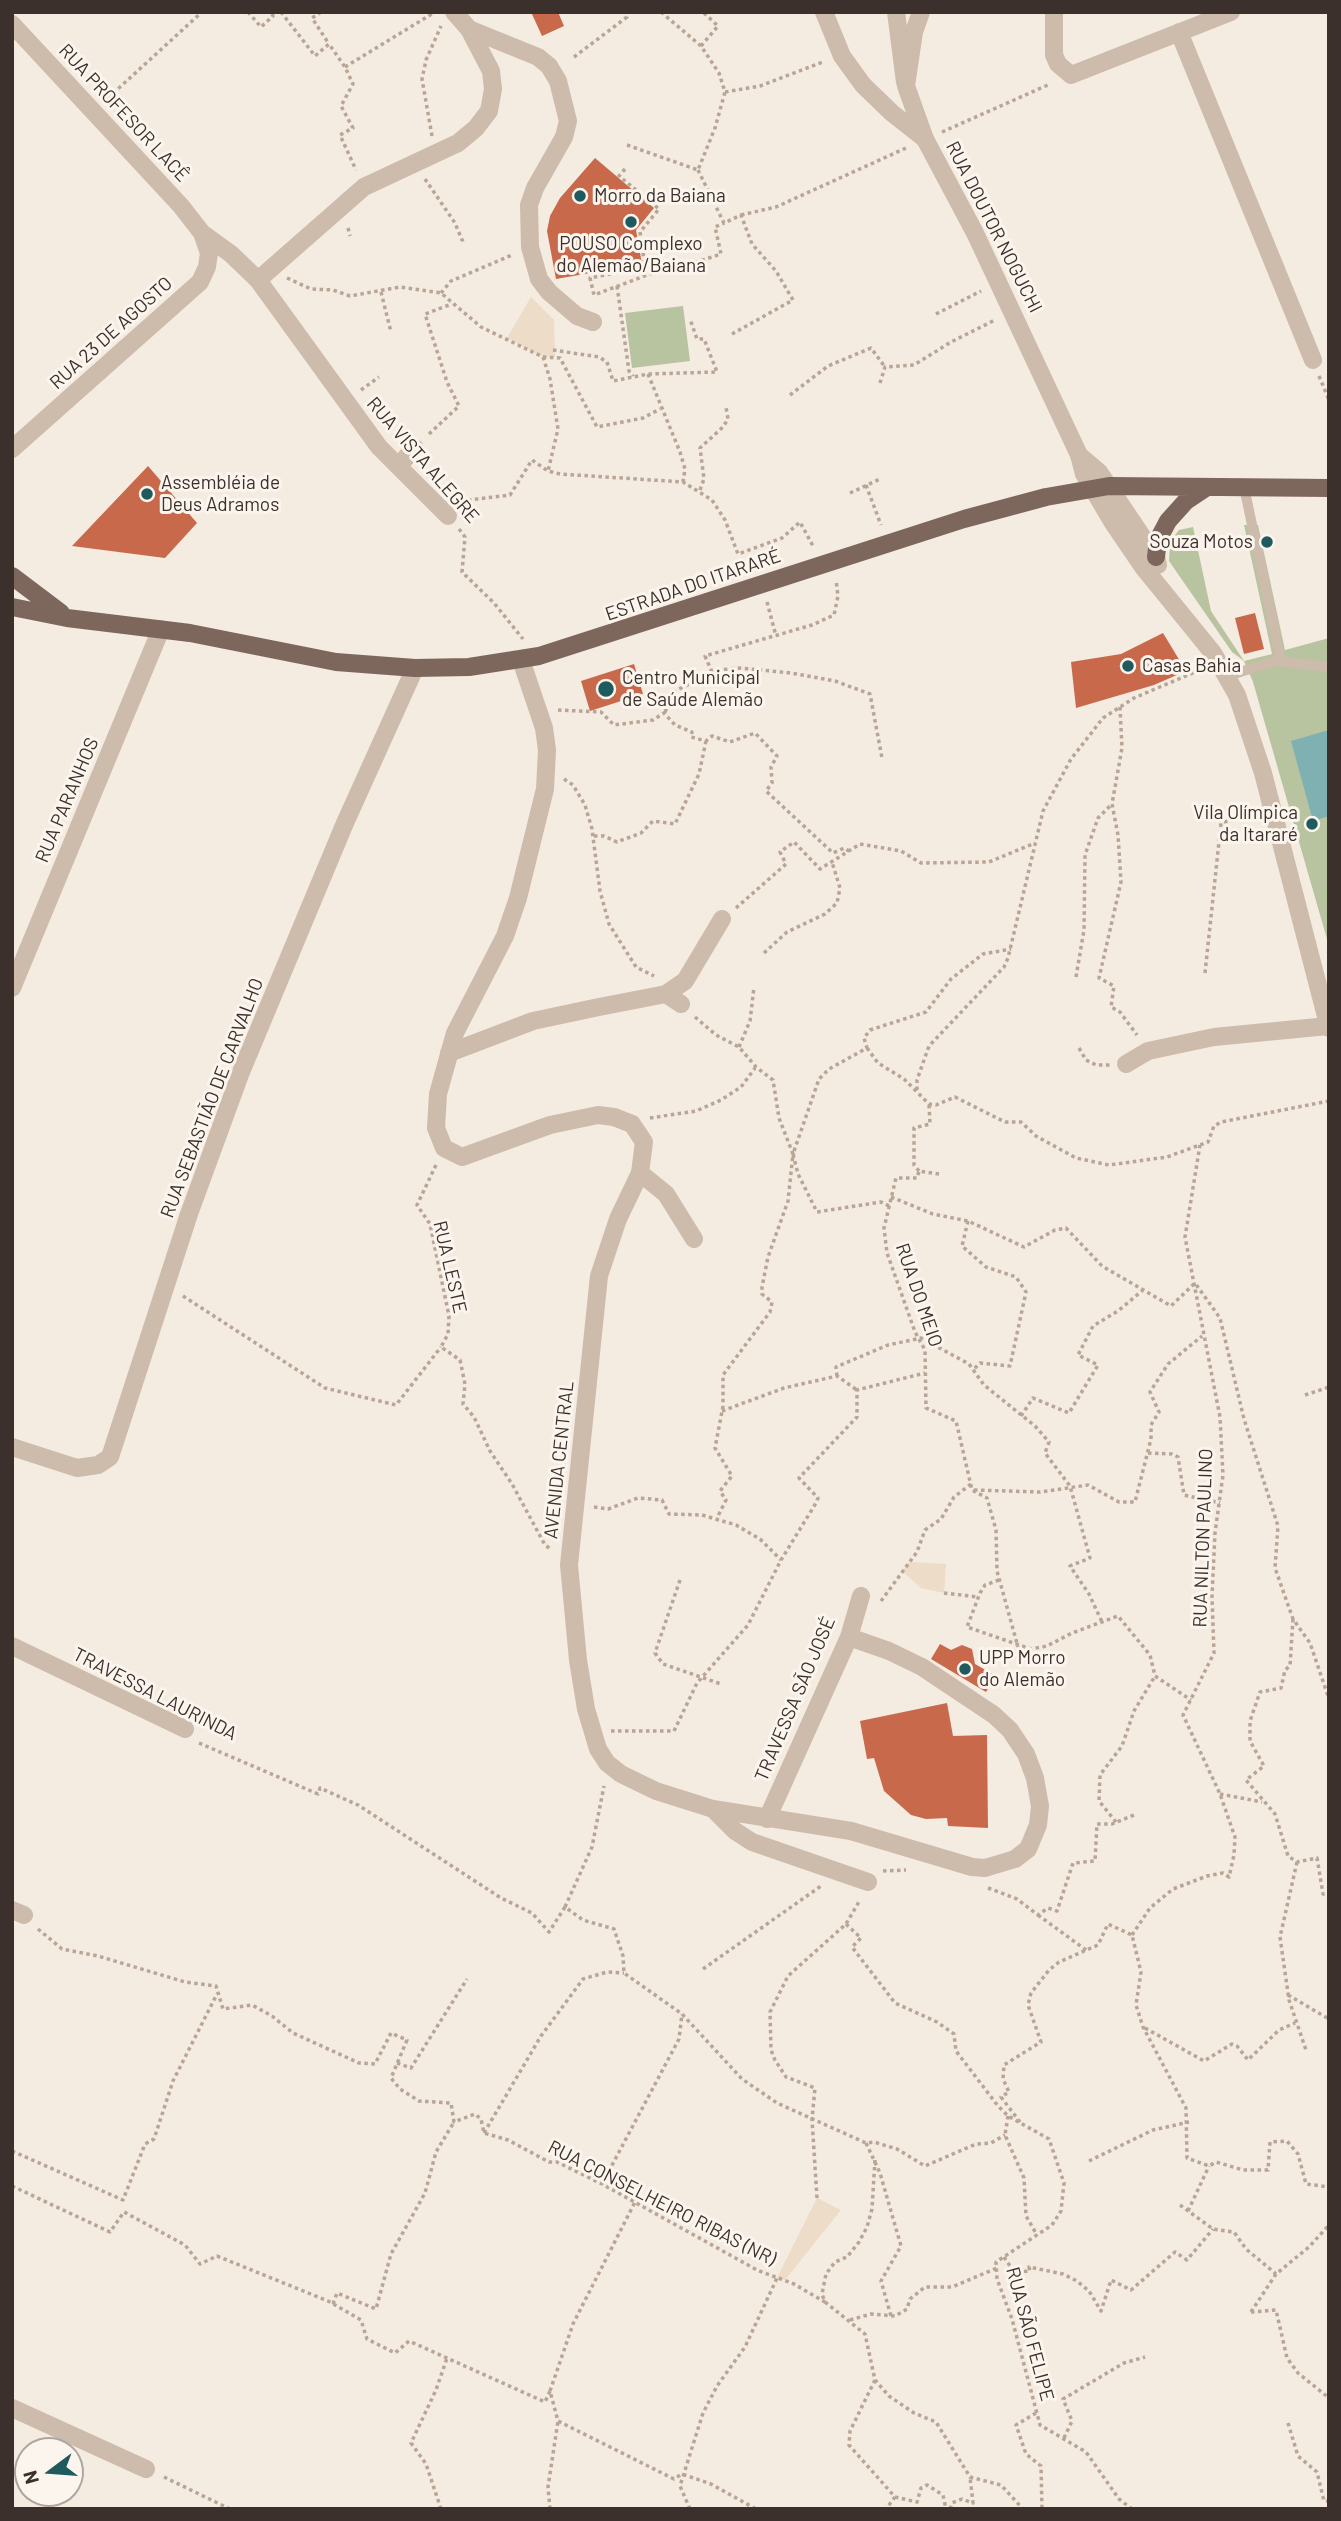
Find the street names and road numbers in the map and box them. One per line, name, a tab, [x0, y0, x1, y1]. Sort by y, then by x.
street label: RUA PROFESOR LACÊ	[54, 39, 194, 187]
street label: RUA DOUTOR NOGUCHI	[941, 137, 1047, 317]
street label: RUA 23 DE AGOSTO	[45, 272, 177, 394]
street label: RUA VISTA ALEGRE	[362, 392, 484, 528]
street label: ESTRADA DO ITARARÉ	[602, 544, 784, 626]
street label: RUA PARANHOS	[30, 734, 104, 866]
street label: RUA SEBASTIÃO DE CARVALHO	[156, 975, 268, 1221]
street label: RUA LESTE	[428, 1218, 472, 1316]
street label: RUA DO MEIO	[891, 1240, 947, 1350]
street label: AVENIDA CENTRAL	[539, 1380, 579, 1540]
street label: RUA NILTON PAULINO	[1188, 1448, 1218, 1628]
street label: TRAVESSA SÃO JOSÉ	[750, 1613, 840, 1785]
street label: TRAVESSA LAURINDA	[69, 1643, 241, 1745]
street label: RUA CONSELHEIRO RIBAS (NR)	[544, 2135, 780, 2271]
street label: RUA SÃO FELIPE	[1001, 2264, 1059, 2404]

